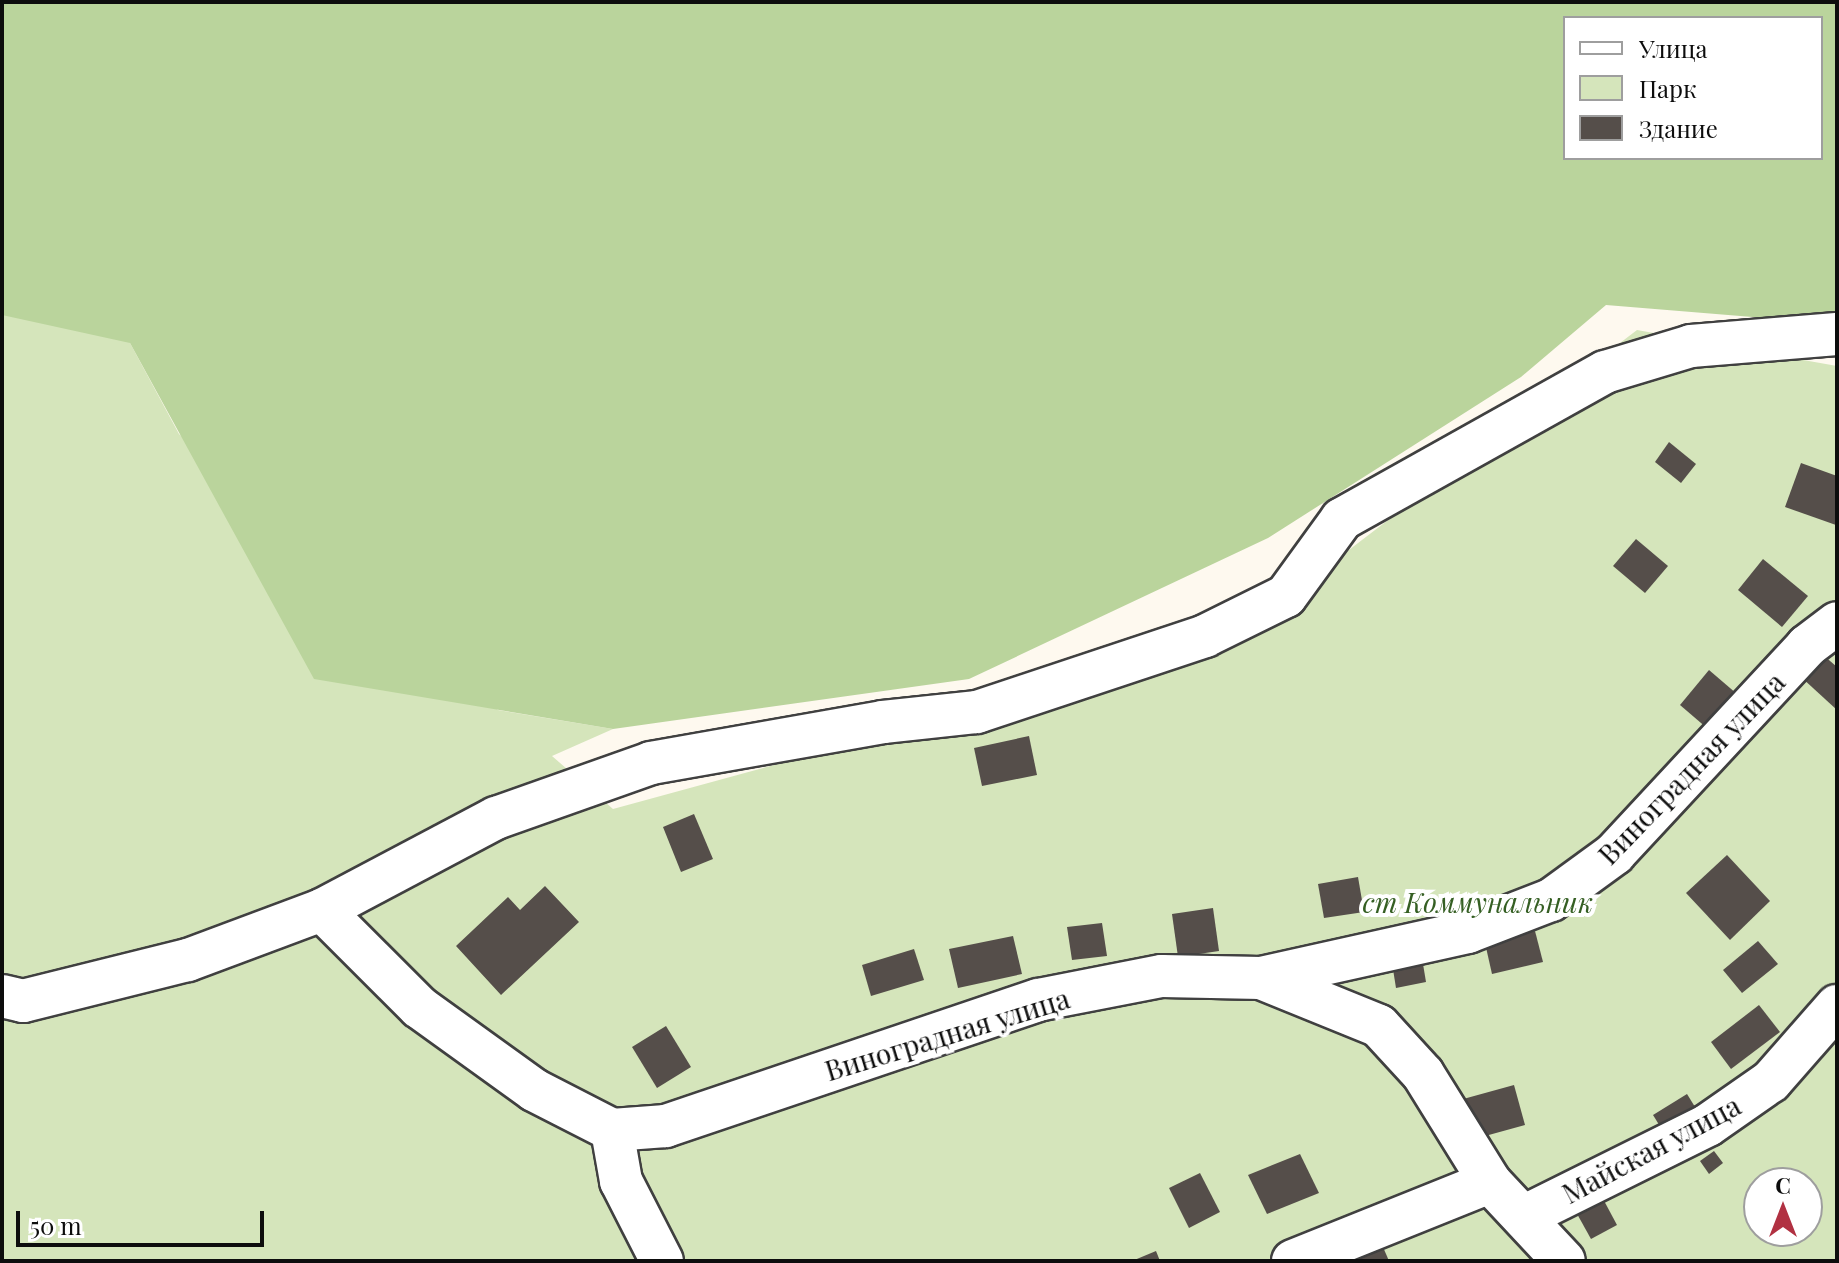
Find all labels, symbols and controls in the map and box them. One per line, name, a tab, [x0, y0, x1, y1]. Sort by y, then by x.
legend	[1563, 16, 1823, 160]
text: Улица	[1639, 32, 1708, 64]
text: Парк	[1639, 72, 1697, 104]
text: Здание	[1639, 112, 1718, 144]
street label: Виноградная улица	[1591, 665, 1791, 871]
park label: ст Коммунальник	[1363, 885, 1593, 919]
street label: Виноградная улица	[821, 981, 1073, 1087]
street label: Майская улица	[1556, 1088, 1746, 1210]
north arrow	[1743, 1167, 1823, 1247]
text: С	[1775, 1170, 1791, 1200]
scale bar	[20, 1195, 268, 1245]
text: 50 m	[30, 1209, 82, 1241]

